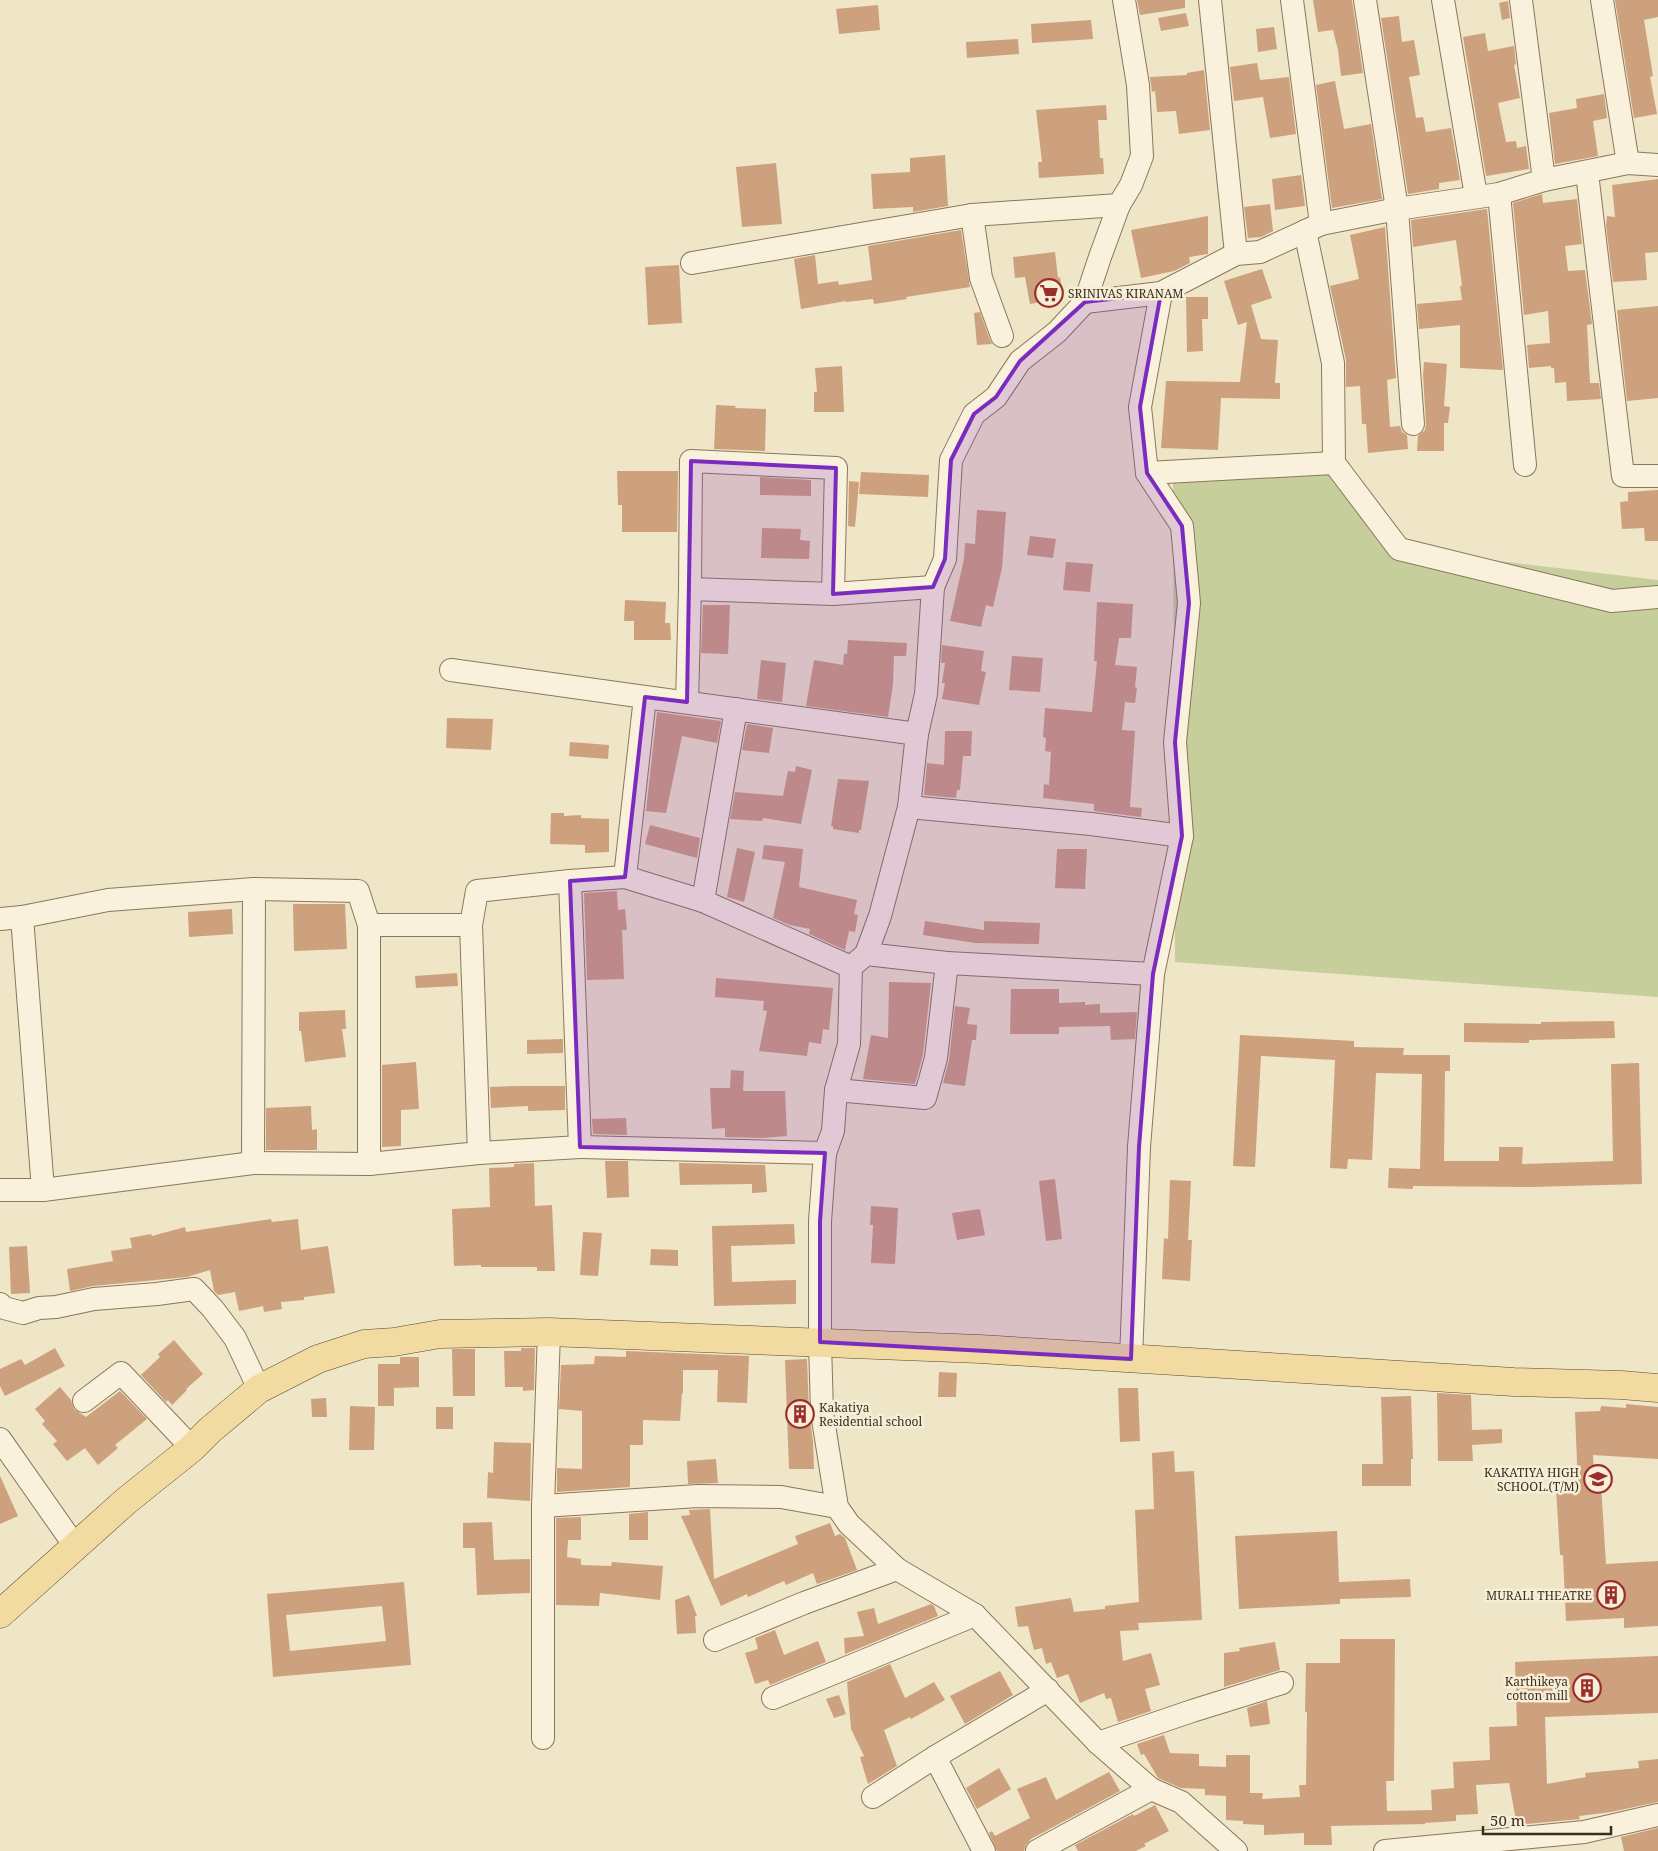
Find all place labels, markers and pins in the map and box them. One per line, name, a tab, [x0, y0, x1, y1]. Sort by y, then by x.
supermarket icon: SRINIVAS KIRANAM	[1034, 278, 1064, 308]
place label: SRINIVAS KIRANAM	[1068, 285, 1184, 302]
building icon: Kakatiya Residential school	[785, 1399, 815, 1429]
place label: Kakatiya Residential school	[819, 1399, 923, 1430]
place label: KAKATIYA HIGH SCHOOL.(T/M)	[1484, 1464, 1579, 1495]
school or university icon: KAKATIYA HIGH SCHOOL.(T/M)	[1583, 1464, 1613, 1494]
building icon: MURALI THEATRE	[1596, 1580, 1626, 1610]
place label: MURALI THEATRE	[1486, 1587, 1592, 1604]
place label: Karthikeya cotton mill	[1505, 1673, 1568, 1704]
building icon: Karthikeya cotton mill	[1572, 1673, 1602, 1703]

